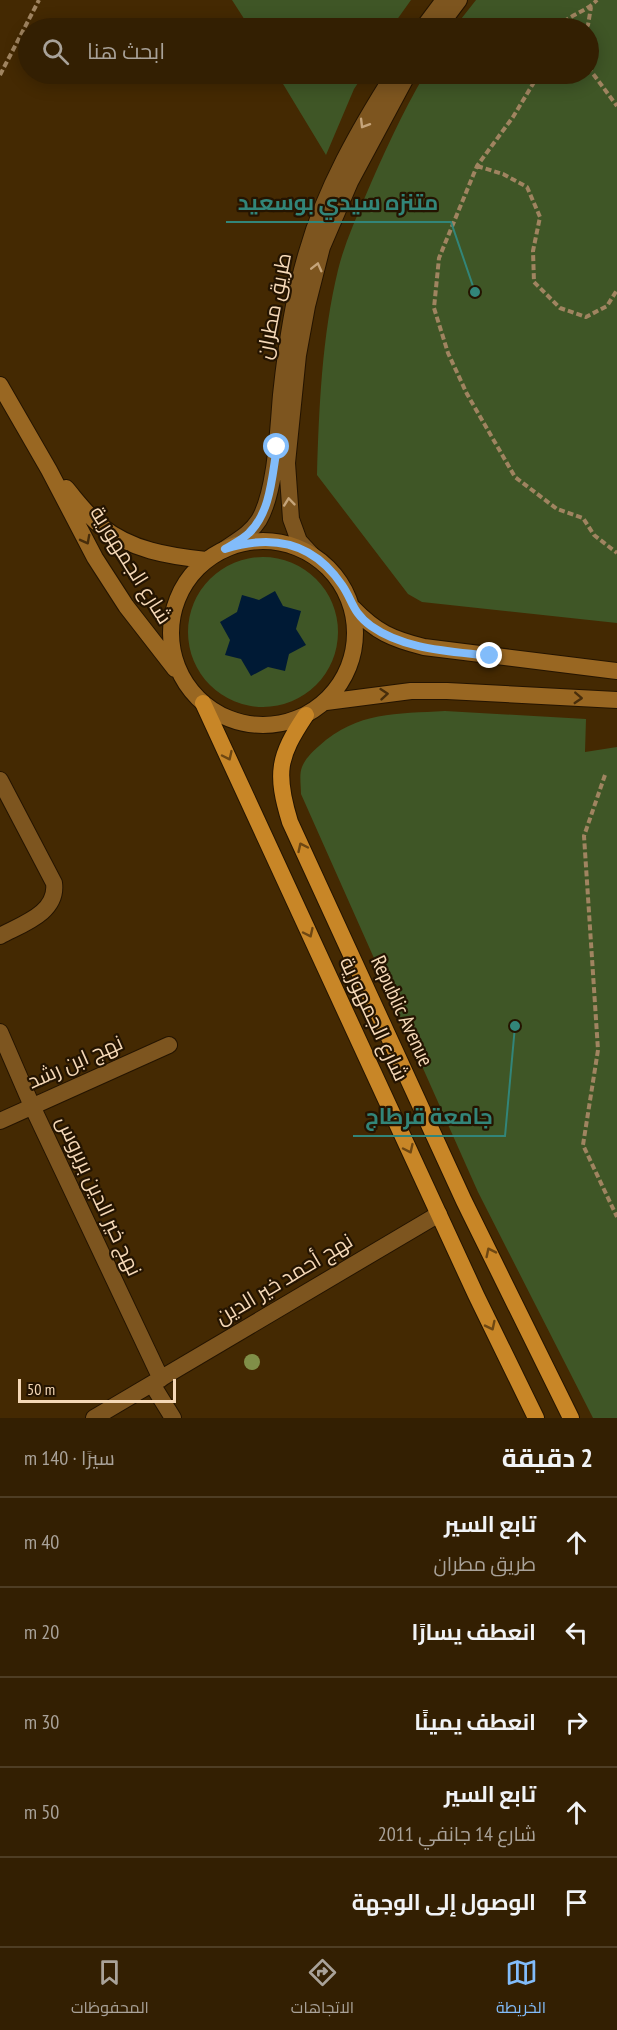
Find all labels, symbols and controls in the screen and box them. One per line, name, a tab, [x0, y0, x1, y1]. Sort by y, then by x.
search box	[18, 18, 599, 84]
icon: search	[39, 35, 72, 68]
text: ابحث هنا	[87, 37, 165, 65]
one-way arrow	[360, 118, 372, 128]
callout: متنزه سيدي بوسعيد	[226, 182, 451, 222]
text: متنزه سيدي بوسعيد	[238, 188, 438, 220]
street label: طريق مطران	[250, 251, 297, 361]
one-way arrow	[309, 263, 322, 273]
route start	[263, 433, 289, 459]
one-way arrow	[283, 497, 296, 506]
street label: شارع الجمهورية	[84, 501, 178, 629]
one-way arrow	[79, 534, 90, 545]
route end	[476, 642, 502, 668]
one-way arrow	[379, 688, 388, 701]
one-way arrow	[574, 692, 583, 705]
one-way arrow	[220, 750, 232, 761]
one-way arrow	[297, 842, 309, 853]
one-way arrow	[302, 927, 314, 938]
street label: Republic Avenue	[365, 951, 440, 1070]
street label: شارع الجمهورية	[333, 952, 415, 1086]
street label: نهج ابن رشد	[23, 1029, 127, 1095]
callout: جامعة قرطاج	[353, 1096, 505, 1136]
text: جامعة قرطاج	[365, 1102, 493, 1131]
street label: نهج خير الدين بربروس	[50, 1111, 148, 1281]
one-way arrow	[401, 1142, 413, 1153]
street label: نهج أحمد خير الدين	[210, 1227, 358, 1331]
one-way arrow	[485, 1248, 497, 1259]
one-way arrow	[483, 1319, 495, 1330]
scale bar	[18, 1376, 176, 1404]
text: 50 m	[27, 1379, 55, 1399]
text: 2 دقيقة	[502, 1441, 593, 1474]
text: سيرًا · 140 m	[24, 1445, 115, 1471]
text: تابع السير	[444, 1510, 536, 1538]
icon: ahead	[560, 1526, 593, 1559]
text: 40 m	[24, 1529, 59, 1555]
text: طريق مطران	[434, 1551, 536, 1577]
icon: left	[560, 1616, 593, 1649]
text: انعطف يسارًا	[412, 1618, 536, 1646]
text: 20 m	[24, 1619, 59, 1645]
icon: right	[560, 1706, 593, 1739]
text: انعطف يمينًا	[414, 1708, 536, 1736]
text: 30 m	[24, 1709, 59, 1735]
text: تابع السير	[444, 1780, 536, 1808]
icon: ahead	[560, 1796, 593, 1829]
text: 50 m	[24, 1799, 59, 1825]
text: شارع 14 جانفي 2011	[378, 1821, 536, 1847]
icon: arrive	[560, 1886, 593, 1919]
text: الوصول إلى الوجهة	[352, 1888, 536, 1916]
tab: المحفوظات	[71, 1956, 149, 2022]
tab: الاتجاهات	[291, 1956, 354, 2022]
tab: الخريطة	[496, 1956, 546, 2022]

